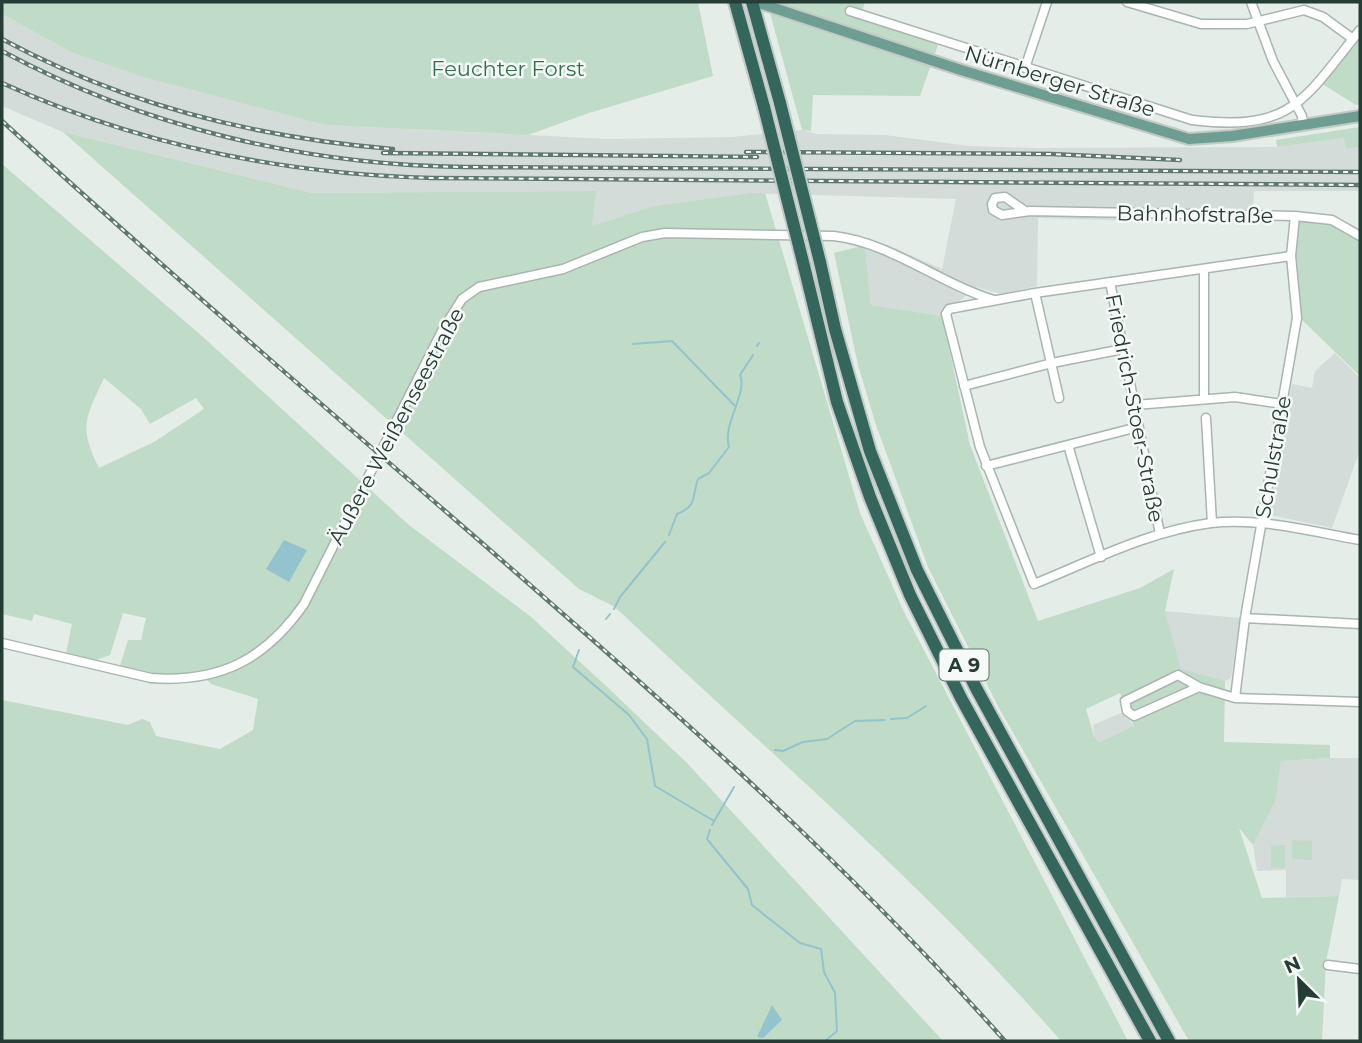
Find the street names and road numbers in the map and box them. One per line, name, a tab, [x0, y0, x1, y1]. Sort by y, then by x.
street label: Nürnberger Straße	[962, 40, 1158, 122]
street label: Bahnhofstraße	[1117, 200, 1273, 228]
street label: Friedrich-Stoer-Straße	[1101, 292, 1169, 524]
street label: Äußere Weißenseestraße	[323, 303, 469, 549]
street label: Schulstraße	[1250, 394, 1296, 520]
road number: A 9	[940, 650, 988, 680]

